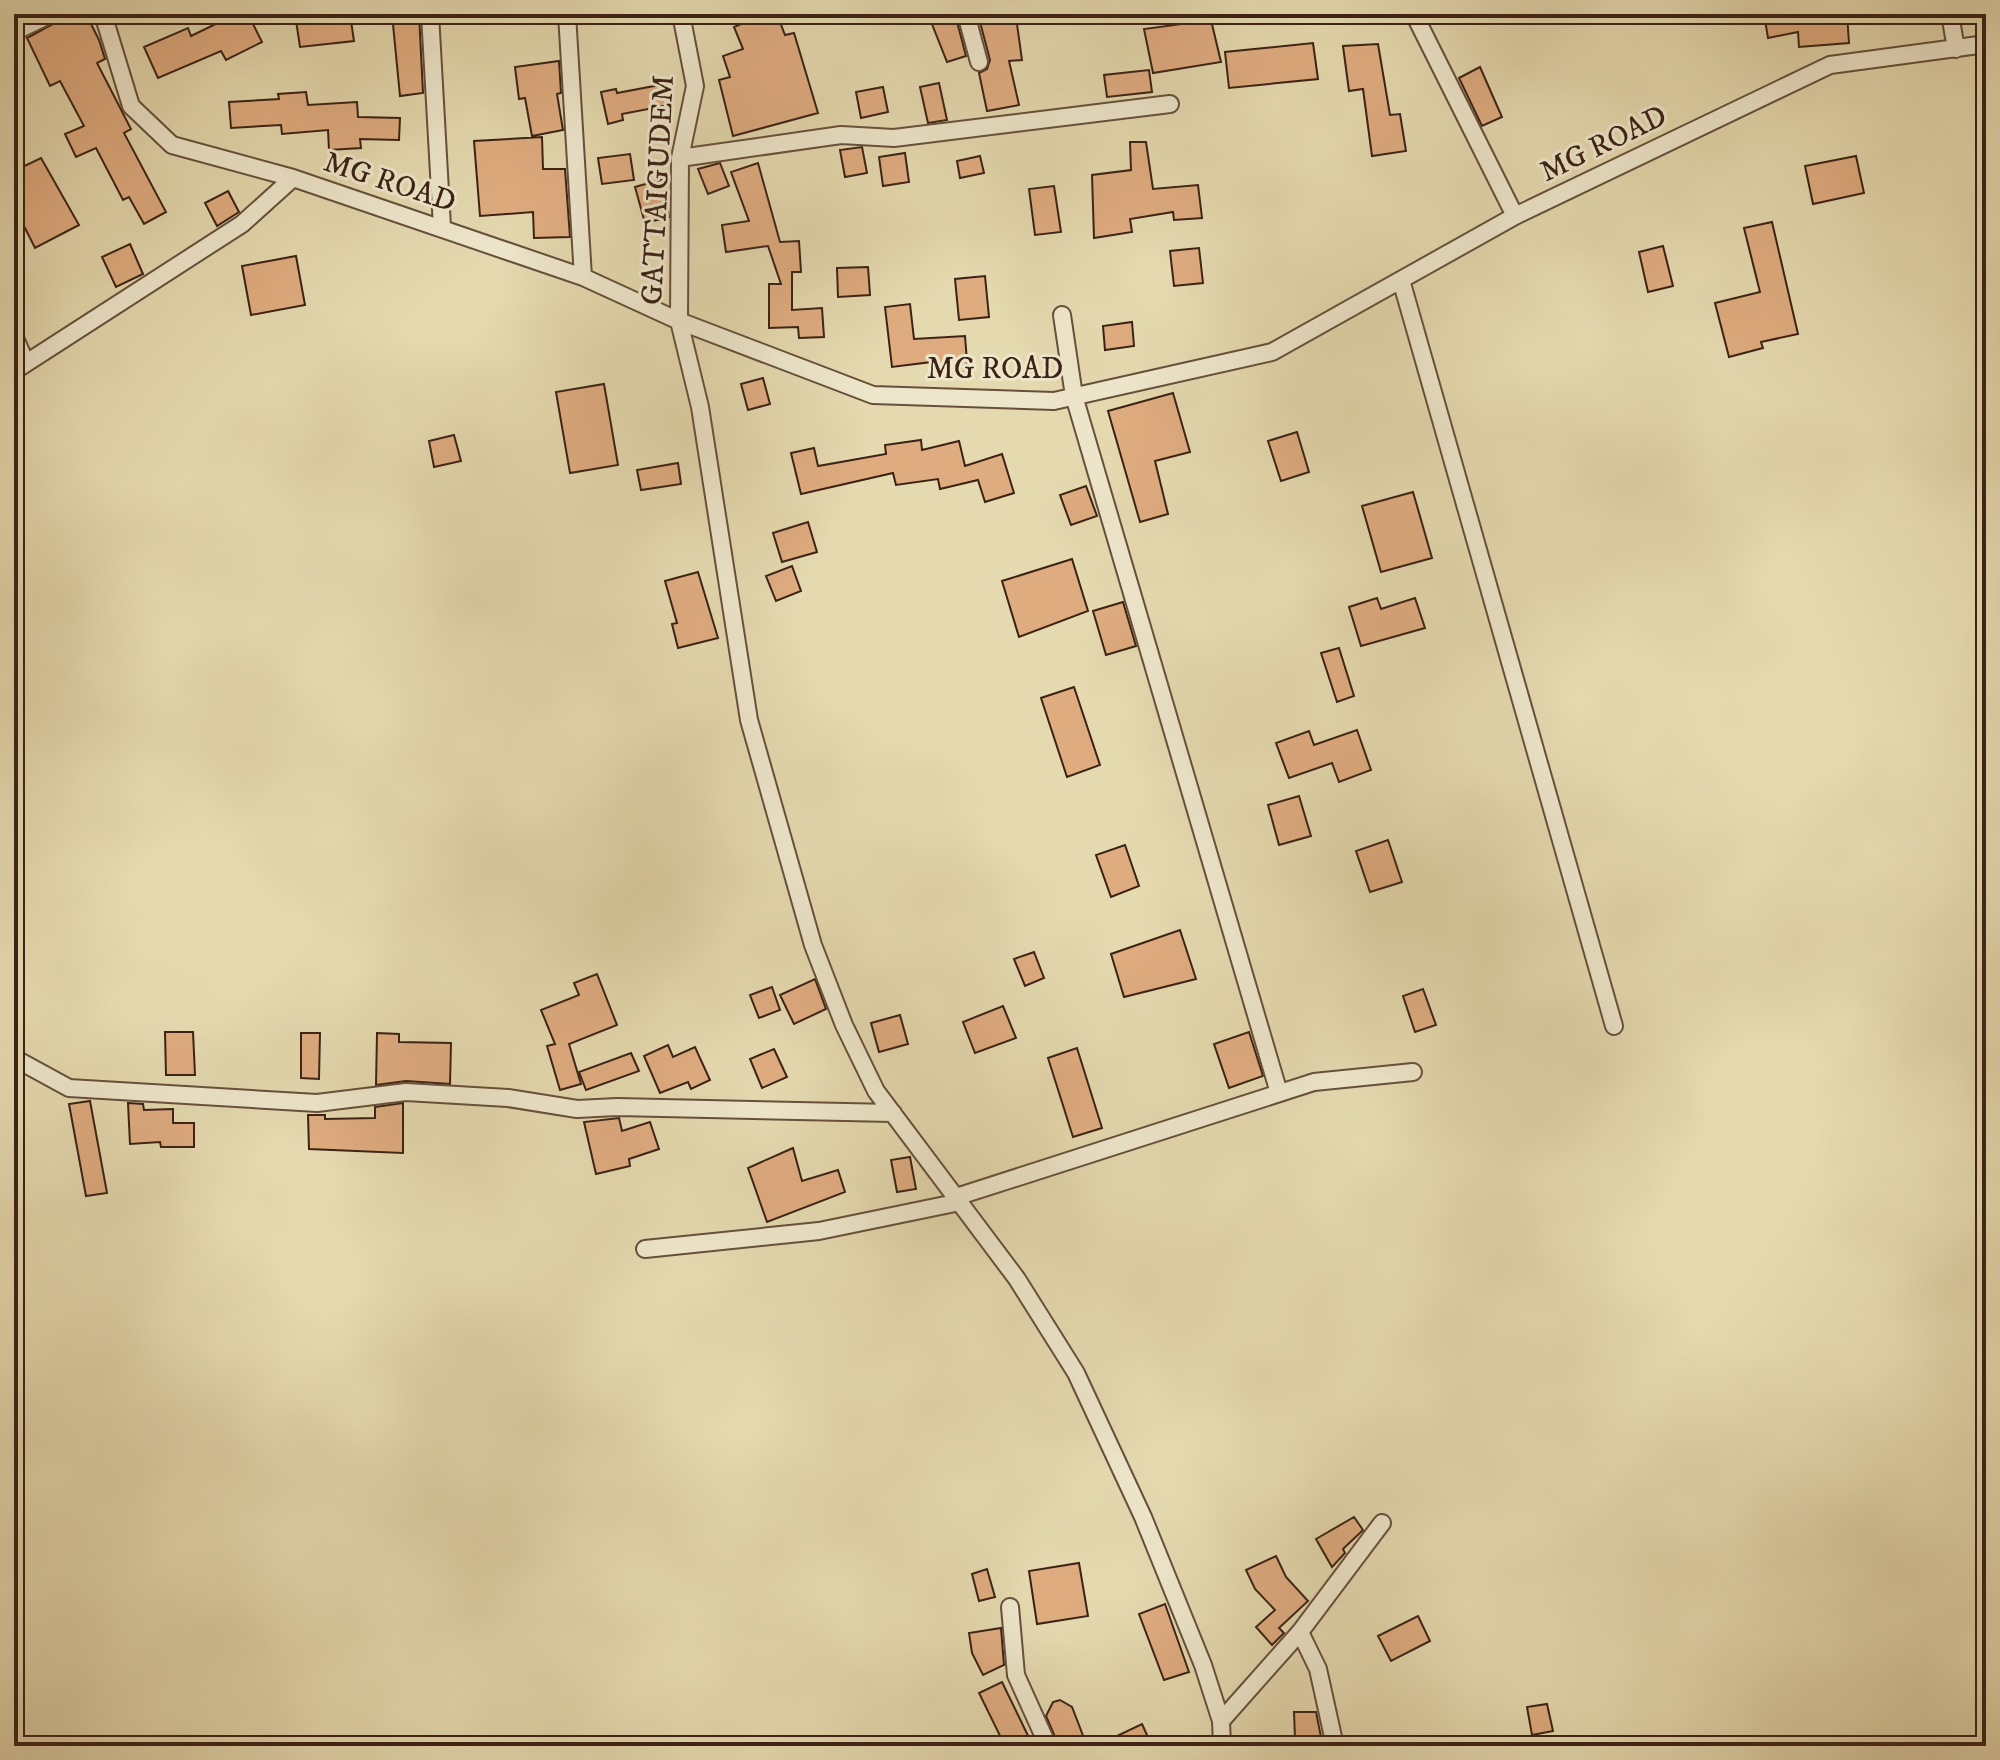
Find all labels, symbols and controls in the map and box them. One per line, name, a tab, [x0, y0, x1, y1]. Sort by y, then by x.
street label: GATTAIGUDEM	[634, 74, 683, 306]
street label: MG ROAD	[1534, 98, 1673, 191]
street label: MG ROAD	[319, 144, 460, 221]
street label: MG ROAD	[927, 351, 1063, 388]

